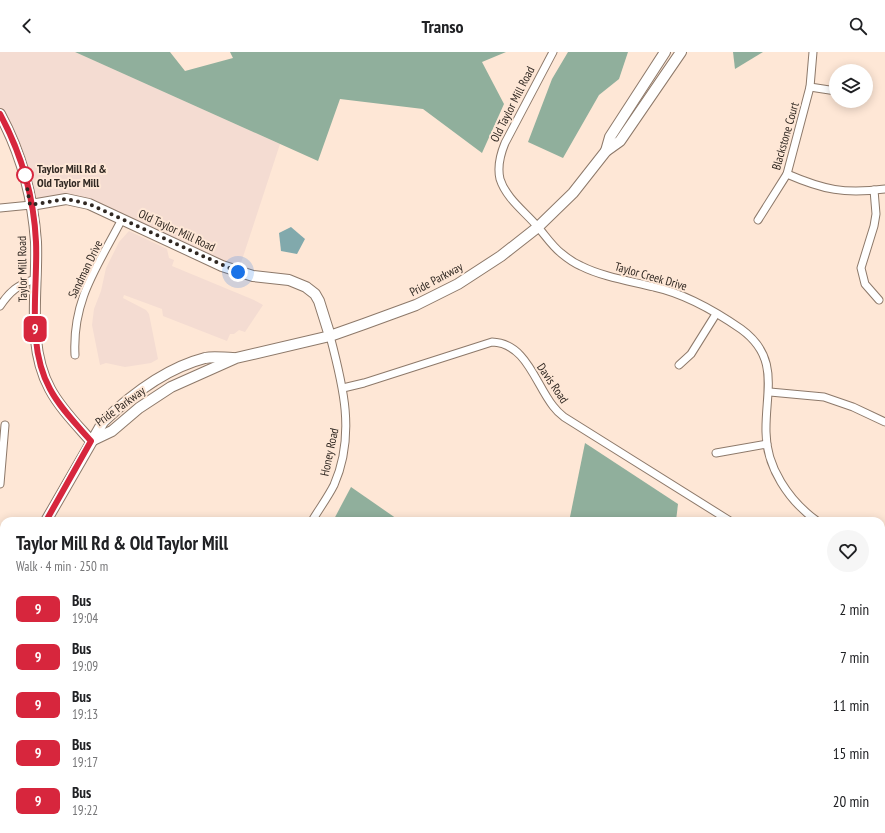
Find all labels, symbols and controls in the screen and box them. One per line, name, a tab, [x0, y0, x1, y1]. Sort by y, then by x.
icon: back	[16, 15, 38, 37]
text: Transo	[421, 15, 464, 38]
icon: search	[847, 15, 869, 37]
street label: Old Taylor Mill Road	[486, 64, 538, 144]
map controls	[829, 64, 873, 108]
button: layers	[829, 64, 873, 108]
street label: Blackstone Court	[768, 100, 802, 172]
place label: Taylor Mill Rd & Old Taylor Mill	[37, 161, 107, 190]
marker: Taylor Mill Rd & Old Taylor Mill	[16, 166, 34, 184]
street label: Old Taylor Mill Road	[136, 206, 218, 254]
street label: Taylor Mill Road	[14, 236, 30, 302]
street label: Sandman Drive	[65, 238, 105, 300]
street label: Pride Parkway	[407, 259, 466, 299]
street label: Taylor Creek Drive	[613, 259, 689, 294]
your location	[228, 262, 248, 282]
line badge: 9	[22, 316, 48, 342]
text: 9	[32, 320, 38, 338]
street label: Davis Road	[534, 360, 572, 406]
street label: Pride Parkway	[92, 383, 148, 429]
street label: Honey Road	[317, 427, 341, 477]
button: heart	[827, 530, 869, 572]
text: Taylor Mill Rd & Old Taylor Mill	[16, 531, 228, 555]
text: Walk · 4 min · 250 m	[16, 558, 108, 575]
text: Bus	[72, 591, 91, 610]
text: 9	[35, 600, 41, 618]
text: 2 min	[839, 600, 869, 619]
text: 19:04	[72, 610, 98, 627]
text: Bus	[72, 639, 91, 658]
text: 9	[35, 648, 41, 666]
text: 7 min	[840, 648, 869, 667]
text: 19:09	[72, 658, 98, 675]
text: Bus	[72, 687, 91, 706]
text: 9	[35, 696, 41, 714]
text: 11 min	[833, 696, 869, 715]
text: 19:13	[72, 706, 98, 723]
text: Bus	[72, 735, 91, 754]
text: 9	[35, 744, 41, 762]
text: 15 min	[833, 744, 869, 763]
text: 19:17	[72, 754, 98, 771]
text: Bus	[72, 783, 91, 802]
text: 9	[35, 792, 41, 810]
text: 20 min	[833, 792, 869, 811]
text: 19:22	[72, 802, 98, 819]

